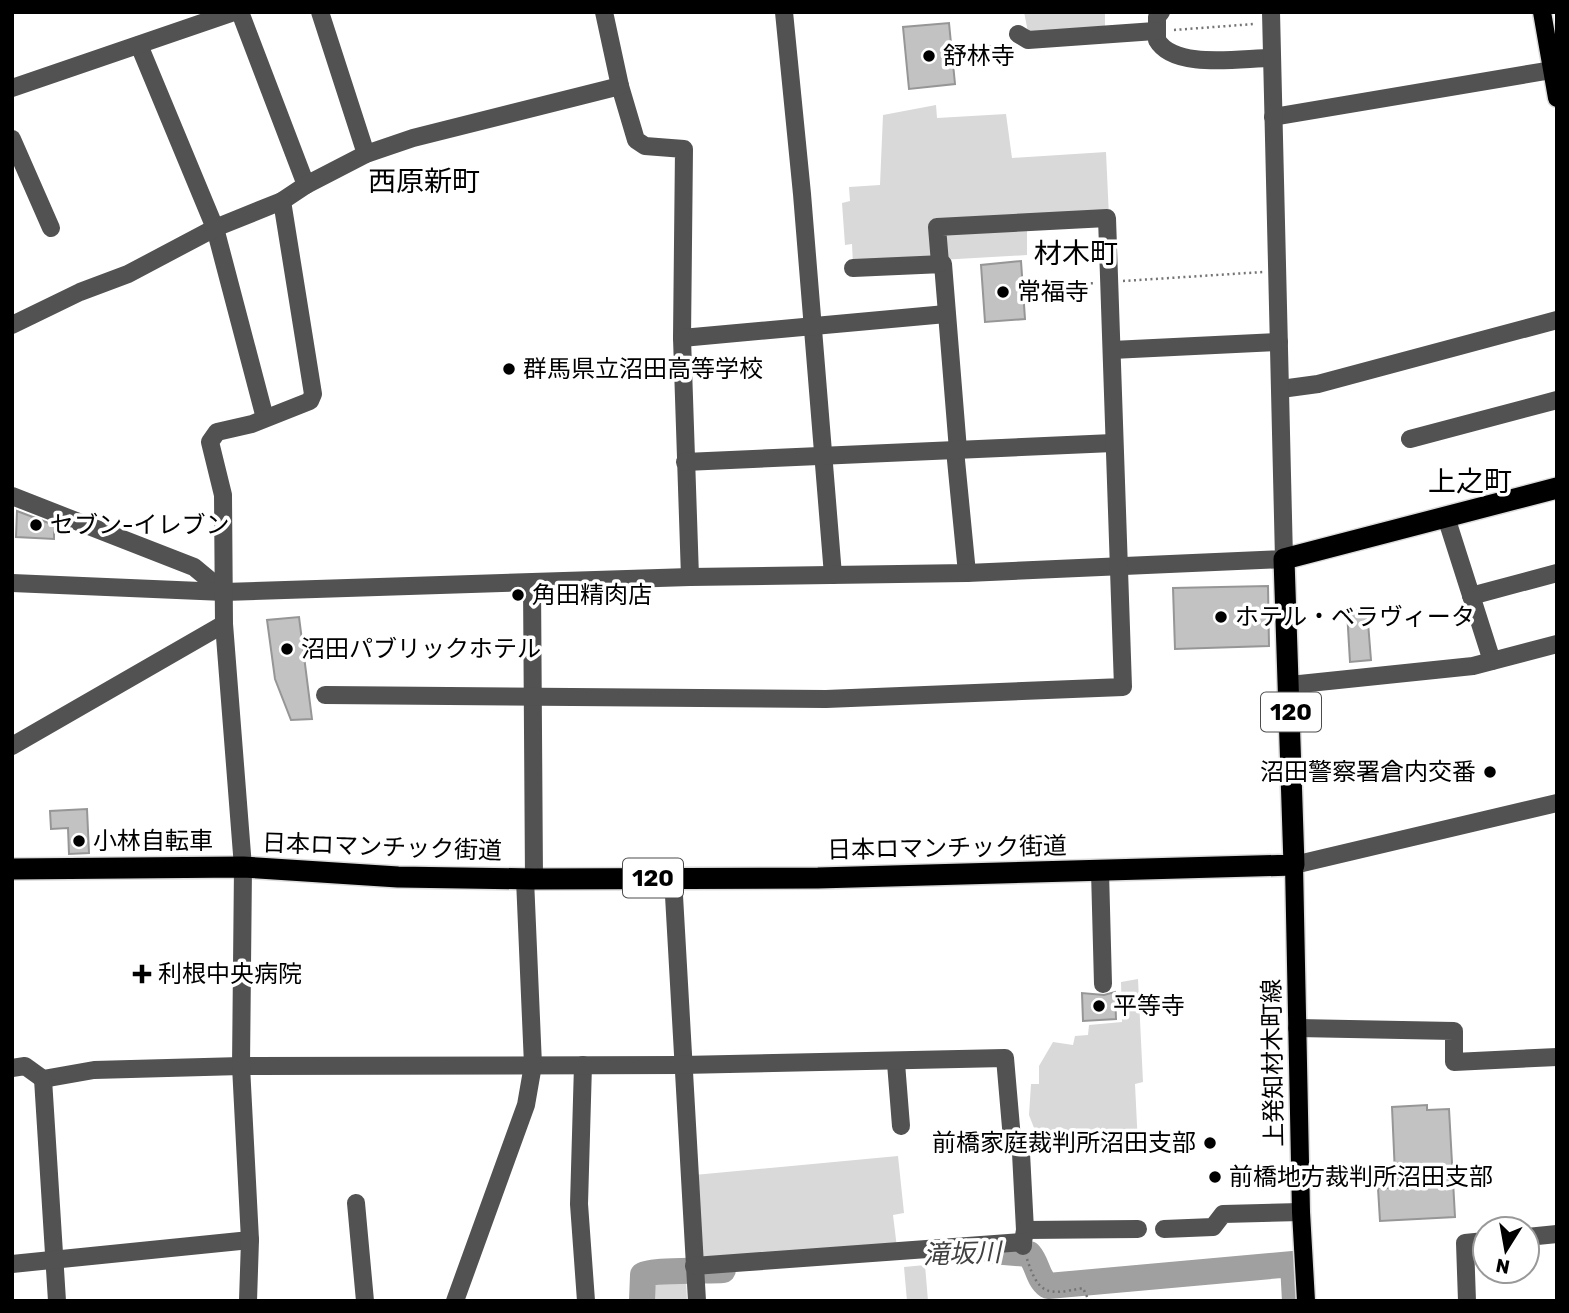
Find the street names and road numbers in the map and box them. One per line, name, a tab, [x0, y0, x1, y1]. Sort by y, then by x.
road number: 120	[1261, 692, 1321, 732]
street label: 日本ロマンチック街道	[262, 829, 502, 865]
street label: 日本ロマンチック街道	[827, 832, 1067, 864]
road number: 120	[623, 858, 683, 898]
street label: 上発知材木町線	[1258, 979, 1288, 1147]

